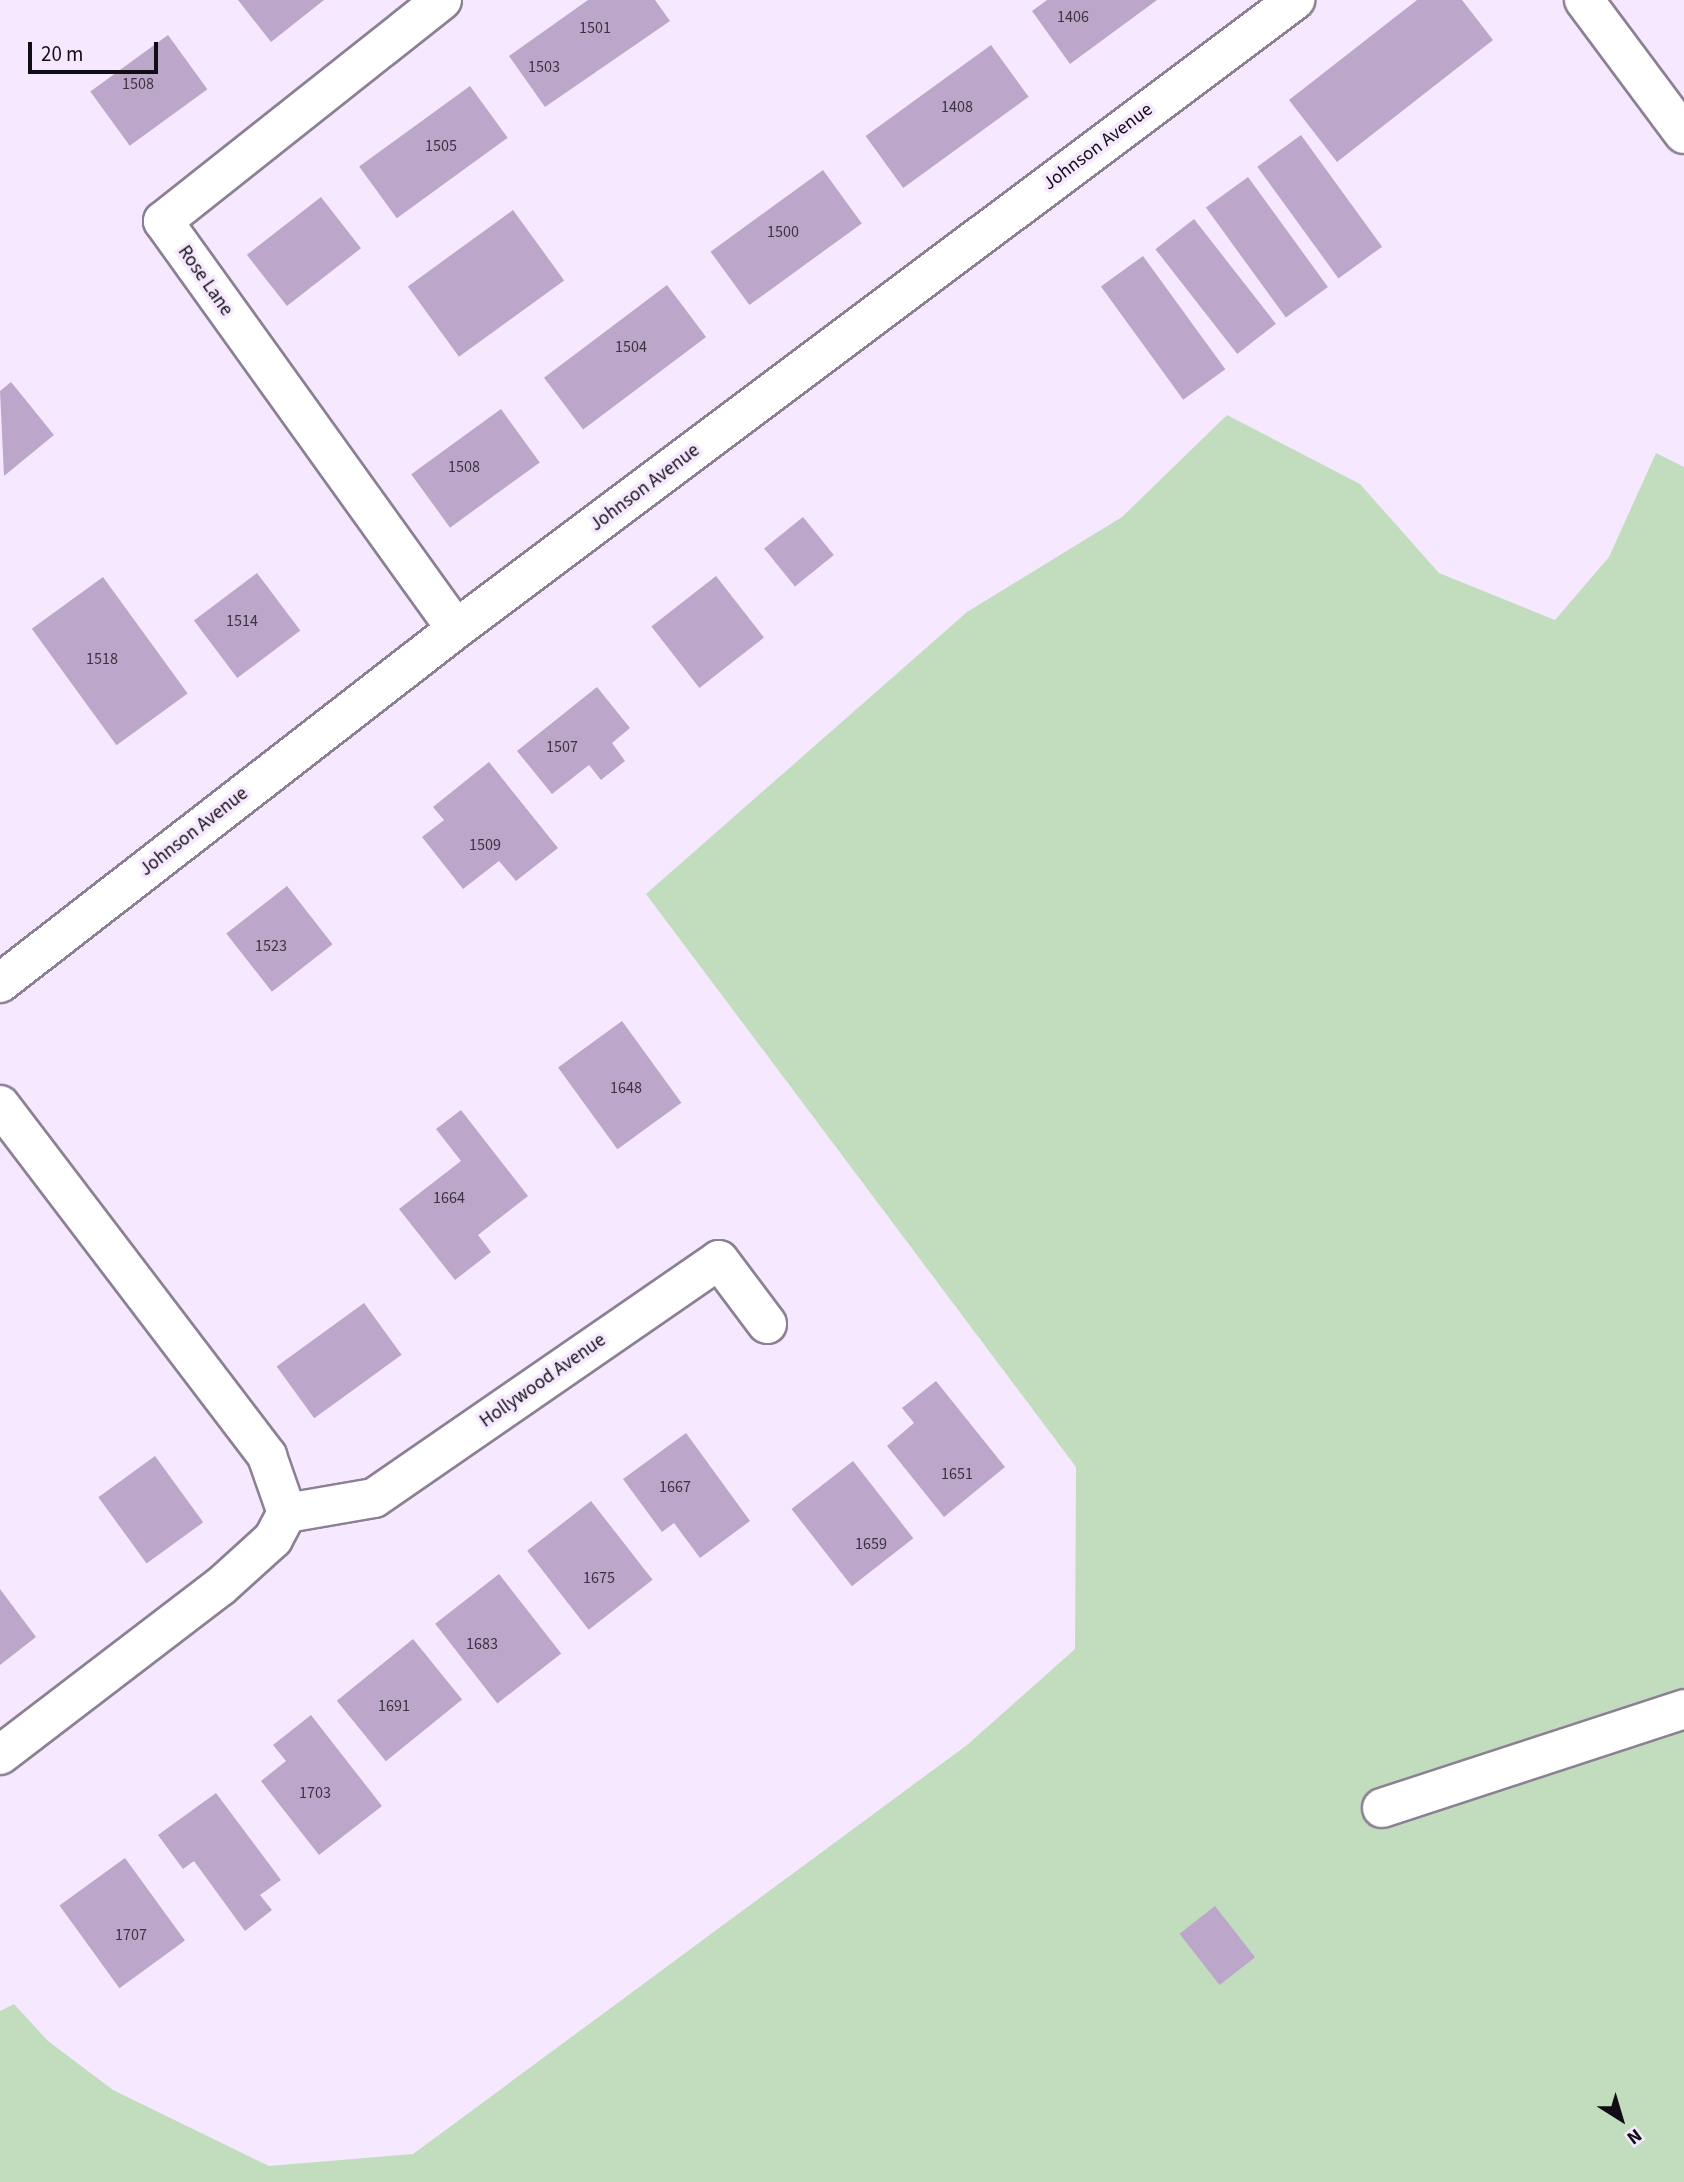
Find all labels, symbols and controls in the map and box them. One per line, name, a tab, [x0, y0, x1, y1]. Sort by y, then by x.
house number: 1406	[1057, 7, 1089, 27]
house number: 1501	[579, 18, 611, 38]
scale bar	[32, 28, 161, 72]
text: 20 m	[41, 39, 83, 69]
house number: 1503	[528, 57, 560, 77]
house number: 1508	[122, 74, 154, 94]
house number: 1408	[941, 97, 973, 117]
street label: Johnson Avenue	[1039, 98, 1157, 196]
house number: 1505	[425, 136, 457, 156]
house number: 1500	[767, 222, 799, 242]
street label: Rose Lane	[173, 241, 237, 321]
house number: 1504	[615, 337, 647, 357]
street label: Johnson Avenue	[586, 439, 704, 537]
house number: 1508	[448, 457, 480, 477]
house number: 1514	[226, 611, 258, 631]
house number: 1518	[86, 649, 118, 669]
house number: 1507	[546, 737, 578, 757]
street label: Johnson Avenue	[135, 783, 253, 881]
house number: 1509	[469, 835, 501, 855]
house number: 1523	[255, 936, 287, 956]
house number: 1648	[610, 1078, 642, 1098]
house number: 1664	[433, 1188, 465, 1208]
street label: Hollywood Avenue	[476, 1329, 610, 1433]
house number: 1651	[941, 1464, 973, 1484]
house number: 1667	[659, 1477, 691, 1497]
house number: 1659	[855, 1534, 887, 1554]
house number: 1675	[583, 1568, 615, 1588]
house number: 1683	[466, 1634, 498, 1654]
house number: 1691	[378, 1696, 410, 1716]
house number: 1703	[299, 1783, 331, 1803]
house number: 1707	[115, 1925, 147, 1945]
north arrow	[1586, 2084, 1656, 2154]
text: N	[1621, 2122, 1647, 2151]

